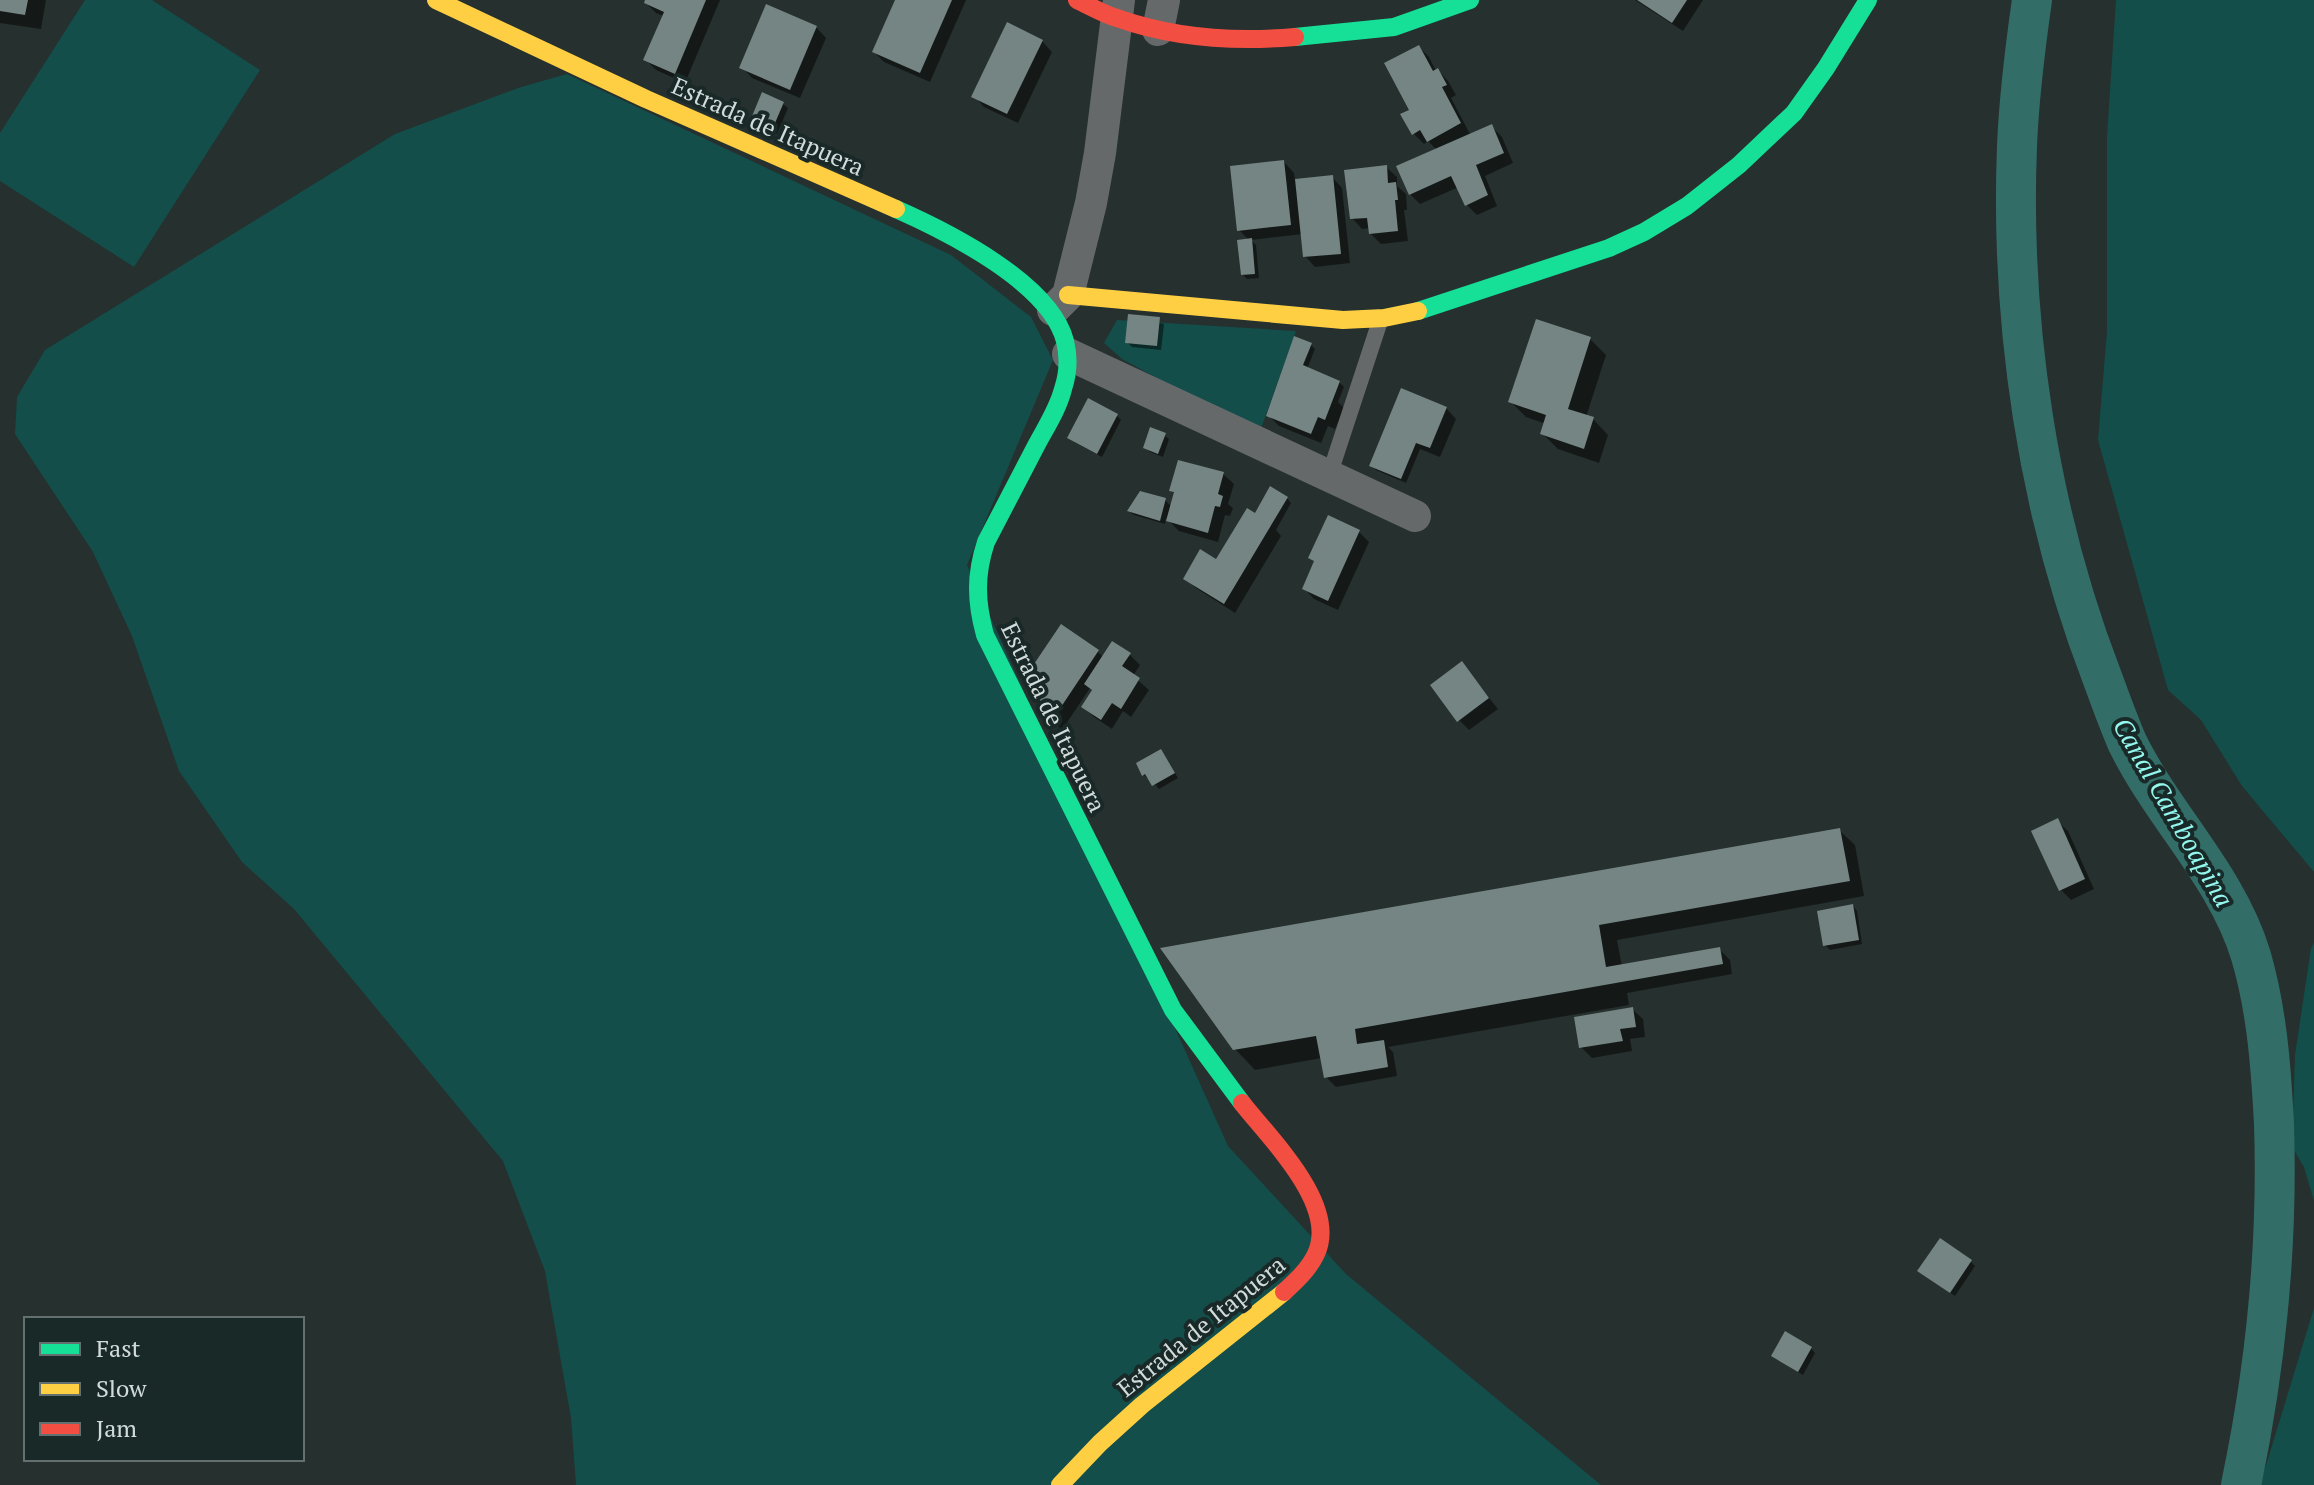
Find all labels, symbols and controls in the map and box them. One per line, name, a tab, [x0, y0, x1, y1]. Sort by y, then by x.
street label: Estrada de Itapuera	[667, 69, 869, 183]
street label: Estrada de Itapuera	[994, 617, 1114, 817]
water label: Canal Camboapina	[2106, 711, 2242, 913]
street label: Estrada de Itapuera	[1110, 1248, 1292, 1404]
legend	[24, 1317, 304, 1461]
text: Fast	[96, 1332, 141, 1364]
text: Slow	[96, 1372, 147, 1404]
text: Jam	[96, 1412, 137, 1444]

